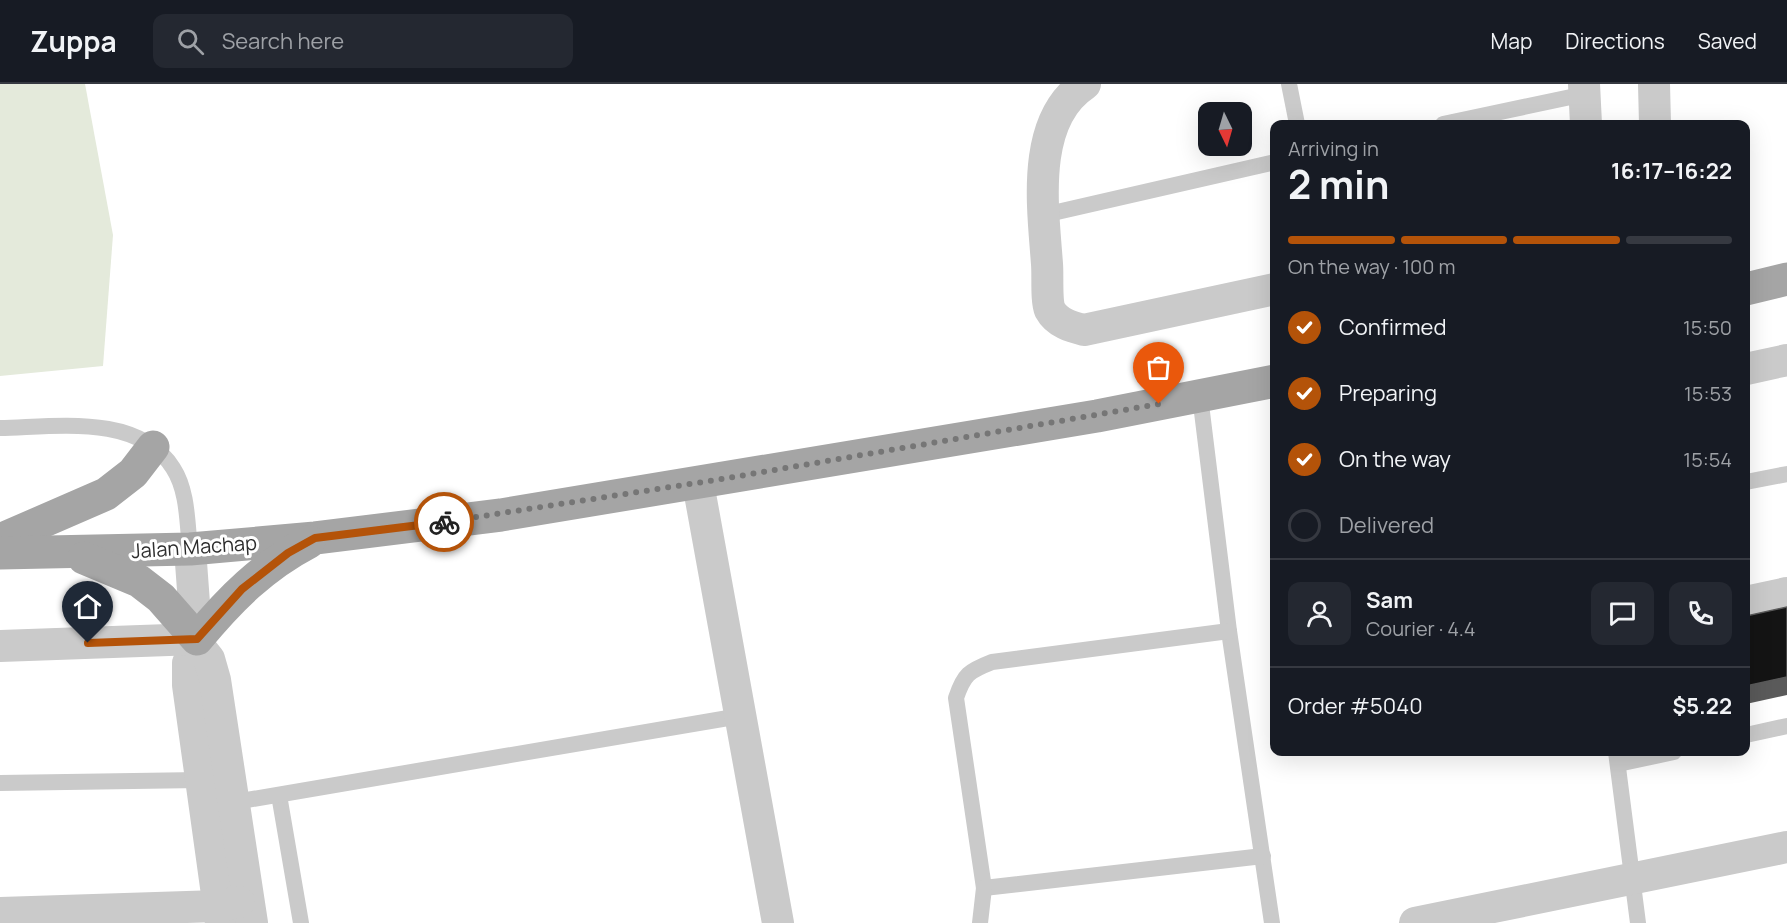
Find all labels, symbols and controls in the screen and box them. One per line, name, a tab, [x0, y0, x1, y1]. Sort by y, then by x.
search box	[153, 14, 573, 68]
text: Zuppa	[30, 22, 117, 60]
icon: search	[174, 25, 207, 58]
text: Search here	[222, 26, 344, 56]
text: Map	[1491, 27, 1532, 55]
text: Directions	[1565, 27, 1665, 55]
text: Saved	[1698, 27, 1757, 55]
north arrow	[1198, 102, 1252, 156]
map controls	[1198, 102, 1252, 156]
text: Arriving in	[1288, 135, 1379, 162]
text: 16:17–16:22	[1611, 156, 1732, 186]
text: 2 min	[1288, 157, 1389, 211]
text: On the way · 100 m	[1288, 253, 1455, 280]
icon: check	[1288, 311, 1321, 344]
text: Confirmed	[1339, 312, 1447, 342]
text: 15:50	[1683, 314, 1732, 341]
pin	[1133, 342, 1184, 404]
icon: bag	[1142, 351, 1175, 384]
icon: check	[1288, 377, 1321, 410]
text: Preparing	[1339, 378, 1437, 408]
text: 15:53	[1684, 380, 1732, 407]
icon: check	[1288, 443, 1321, 476]
text: On the way	[1339, 444, 1451, 474]
text: 15:54	[1683, 446, 1732, 473]
courier	[414, 492, 474, 552]
icon: bike	[428, 506, 461, 539]
text: Delivered	[1339, 510, 1434, 540]
street label: Jalan Machap	[130, 529, 258, 564]
pin	[62, 581, 113, 643]
button: person	[1288, 582, 1351, 645]
button: chat	[1591, 582, 1654, 645]
button: phone	[1669, 582, 1732, 645]
text: Sam	[1366, 585, 1413, 615]
icon: home	[71, 590, 104, 623]
text: Courier · 4.4	[1366, 615, 1476, 642]
text: Order #5040	[1288, 691, 1423, 721]
text: $5.22	[1672, 691, 1732, 721]

